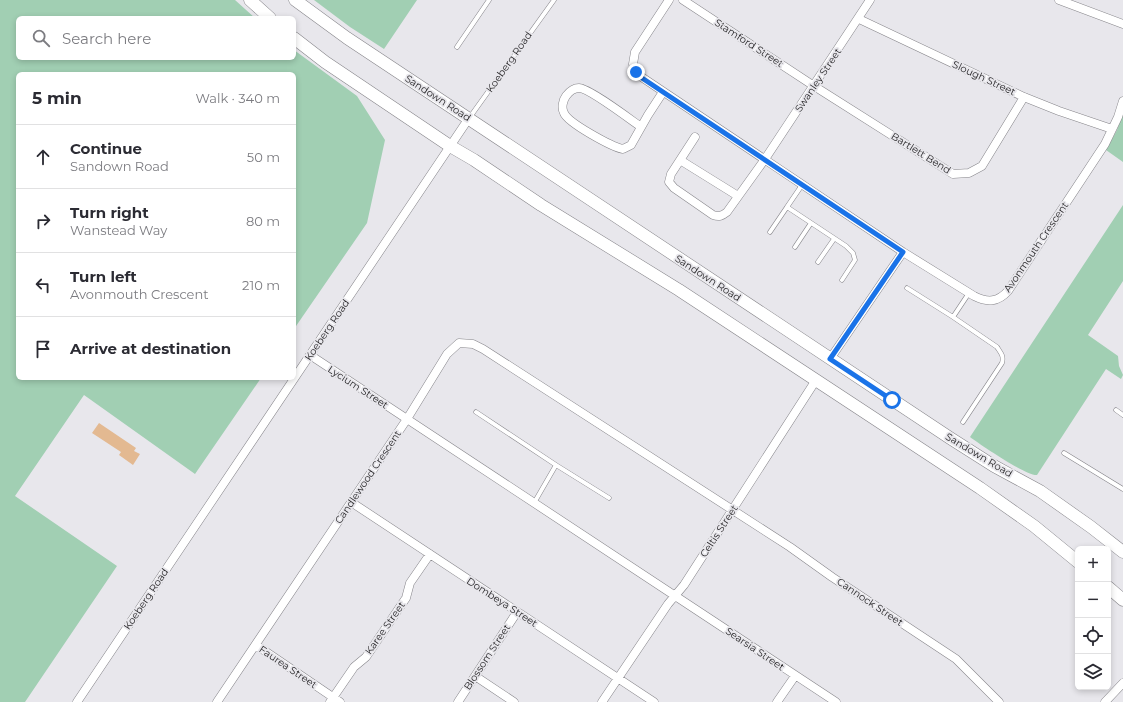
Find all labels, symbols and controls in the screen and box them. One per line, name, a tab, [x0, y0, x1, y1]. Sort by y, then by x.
search box	[16, 16, 296, 60]
street label: Stamford Street	[712, 16, 786, 70]
icon: search	[30, 27, 52, 49]
text: Search here	[62, 29, 151, 48]
street label: Koeberg Road	[483, 29, 535, 95]
street label: Swanley Street	[792, 46, 844, 114]
street label: Slough Street	[950, 58, 1018, 98]
route end	[627, 63, 645, 81]
street label: Sandown Road	[403, 72, 473, 124]
text: 5 min	[32, 88, 82, 108]
text: Walk · 340 m	[196, 90, 280, 106]
street label: Bartlett Bend	[889, 129, 953, 177]
text: Continue	[70, 139, 142, 158]
icon: ahead	[32, 146, 54, 168]
text: 50 m	[247, 149, 280, 165]
text: Sandown Road	[70, 158, 169, 174]
street label: Avonmouth Crescent	[1001, 199, 1071, 295]
text: Turn right	[70, 203, 149, 222]
icon: right	[32, 210, 54, 232]
text: 80 m	[246, 213, 280, 229]
text: Wanstead Way	[70, 222, 167, 238]
street label: Sandown Road	[673, 252, 743, 304]
text: Turn left	[70, 267, 137, 286]
icon: left	[32, 274, 54, 296]
text: 210 m	[242, 277, 280, 293]
text: Avonmouth Crescent	[70, 286, 209, 302]
street label: Koeberg Road	[302, 297, 352, 363]
icon: arrive	[32, 338, 54, 360]
text: Arrive at destination	[70, 339, 231, 358]
street label: Lycium Street	[325, 363, 391, 411]
route start	[883, 391, 901, 409]
street label: Candlewood Crescent	[332, 428, 404, 526]
street label: Sandown Road	[943, 430, 1015, 480]
street label: Celtis Street	[697, 502, 741, 560]
map controls	[1075, 546, 1111, 690]
button: +	[1075, 546, 1111, 582]
street label: Koeberg Road	[121, 566, 171, 632]
street label: Dombeya Street	[464, 574, 540, 630]
street label: Cannock Street	[834, 575, 906, 629]
button: −	[1075, 582, 1111, 618]
street label: Karee Street	[362, 599, 408, 657]
button: locate	[1075, 618, 1111, 654]
street label: Blossom Street	[461, 622, 513, 692]
street label: Searsia Street	[723, 625, 787, 673]
street label: Faurea Street	[256, 643, 320, 691]
button: layers	[1075, 654, 1111, 690]

